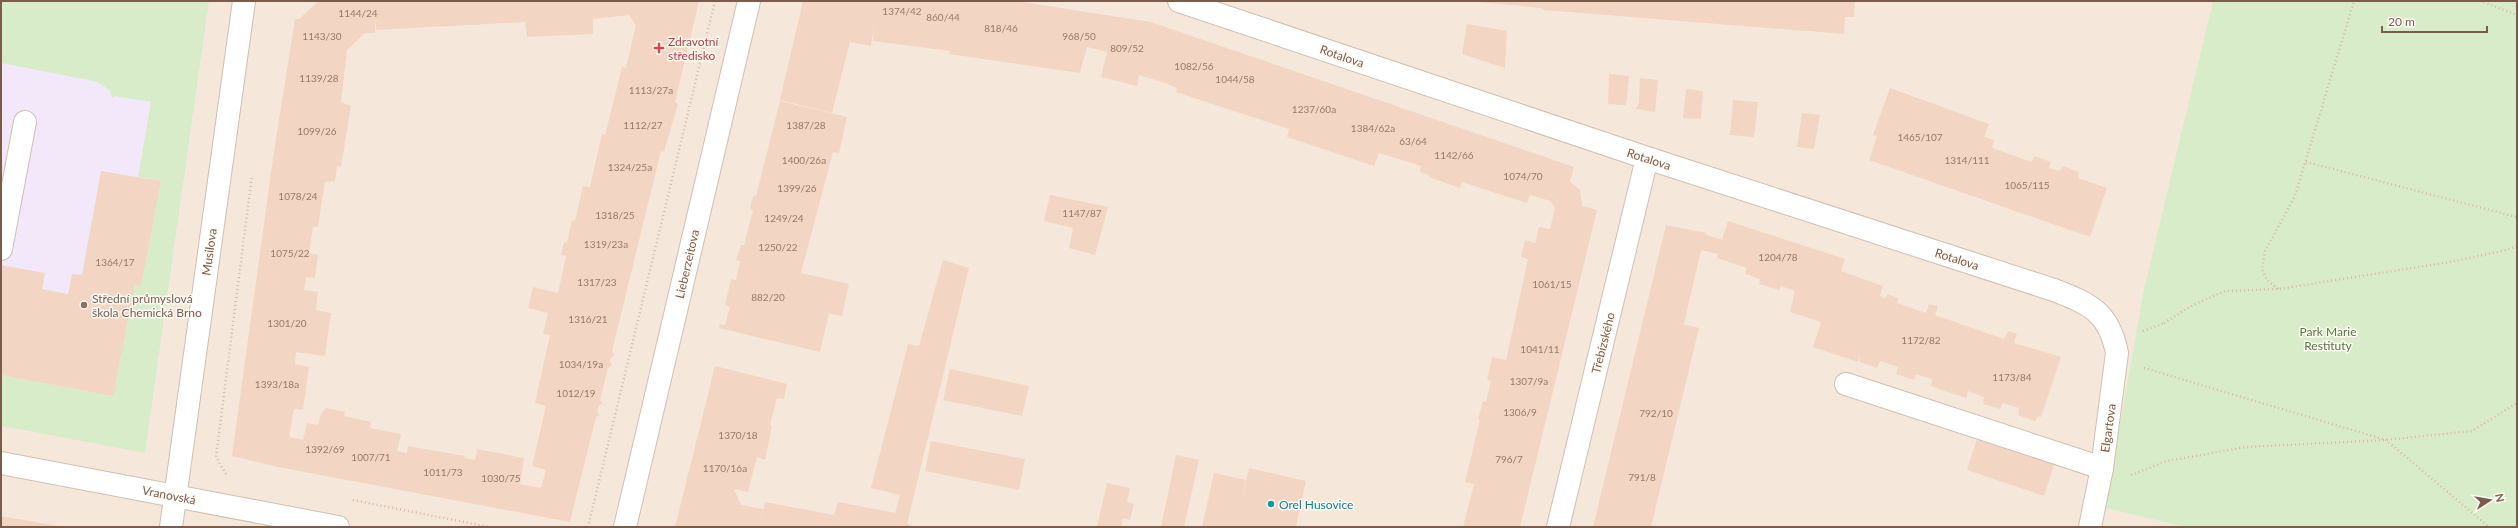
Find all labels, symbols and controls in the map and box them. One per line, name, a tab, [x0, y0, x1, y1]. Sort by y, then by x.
house number: 1374/42	[882, 5, 922, 17]
house number: 1144/24	[338, 7, 378, 19]
scale bar	[2382, 8, 2487, 34]
house number: 860/44	[926, 11, 960, 23]
text: 20 m	[2388, 14, 2415, 29]
house number: 818/46	[984, 22, 1018, 34]
house number: 1143/30	[302, 30, 342, 42]
house number: 968/50	[1062, 30, 1096, 42]
place label: Zdravotní středisko	[668, 34, 720, 63]
street label: Rotalova	[1318, 41, 1366, 71]
marker: Zdravotní středisko	[653, 42, 665, 54]
house number: 809/52	[1110, 42, 1144, 54]
house number: 1082/56	[1174, 60, 1214, 72]
house number: 1139/28	[299, 72, 339, 84]
house number: 1044/58	[1215, 73, 1255, 85]
house number: 1113/27a	[629, 84, 673, 96]
house number: 1237/60a	[1292, 103, 1336, 115]
house number: 1112/27	[623, 119, 663, 131]
house number: 1387/28	[786, 119, 826, 131]
house number: 1384/62a	[1351, 122, 1395, 134]
house number: 1099/26	[297, 125, 337, 137]
house number: 1465/107	[1897, 131, 1943, 143]
house number: 63/64	[1399, 135, 1427, 147]
street label: Rotalova	[1625, 145, 1673, 173]
house number: 1142/66	[1434, 149, 1474, 161]
house number: 1400/26a	[782, 154, 826, 166]
house number: 1314/111	[1944, 154, 1990, 166]
house number: 1324/25a	[608, 161, 652, 173]
house number: 1074/70	[1503, 170, 1543, 182]
house number: 1065/115	[2004, 179, 2050, 191]
house number: 1399/26	[777, 182, 817, 194]
house number: 1078/24	[278, 190, 318, 202]
house number: 1147/87	[1062, 207, 1102, 219]
house number: 1318/25	[595, 209, 635, 221]
house number: 1249/24	[764, 212, 804, 224]
street label: Musilova	[198, 228, 220, 276]
street label: Lieberzeitova	[672, 228, 702, 300]
house number: 1319/23a	[584, 238, 628, 250]
house number: 1250/22	[758, 241, 798, 253]
street label: Rotalova	[1933, 245, 1981, 273]
house number: 1075/22	[270, 247, 310, 259]
house number: 1204/78	[1758, 251, 1798, 263]
house number: 1364/17	[95, 256, 135, 268]
house number: 1317/23	[577, 276, 617, 288]
house number: 1061/15	[1532, 278, 1572, 290]
place label: Střední průmyslová škola Chemická Brno	[92, 291, 202, 320]
house number: 882/20	[751, 291, 785, 303]
marker: Střední průmyslová škola Chemická Brno	[79, 300, 89, 310]
street label: Třebízského	[1588, 311, 1618, 375]
house number: 1316/21	[568, 313, 608, 325]
house number: 1301/20	[267, 317, 307, 329]
park label: Park Marie Restituty	[2299, 324, 2357, 353]
house number: 1172/82	[1901, 334, 1941, 346]
house number: 1041/11	[1520, 343, 1560, 355]
house number: 1034/19a	[559, 358, 603, 370]
house number: 1173/84	[1992, 371, 2032, 383]
house number: 1307/9a	[1510, 375, 1548, 387]
house number: 1393/18a	[255, 378, 299, 390]
house number: 1012/19	[556, 387, 596, 399]
street label: Elgartova	[2097, 403, 2119, 453]
house number: 1306/9	[1503, 406, 1537, 418]
house number: 792/10	[1639, 407, 1673, 419]
house number: 1370/18	[718, 429, 758, 441]
house number: 1392/69	[305, 443, 345, 455]
house number: 1007/71	[351, 451, 391, 463]
house number: 796/7	[1495, 453, 1523, 465]
house number: 1170/16a	[703, 462, 747, 474]
house number: 1011/73	[423, 466, 463, 478]
house number: 791/8	[1628, 471, 1656, 483]
house number: 1030/75	[481, 472, 521, 484]
north arrow	[2470, 480, 2510, 520]
street label: Vranovská	[141, 482, 197, 508]
text: N	[2493, 492, 2508, 503]
place label: Orel Husovice	[1279, 497, 1353, 512]
marker: Orel Husovice	[1266, 499, 1276, 509]

